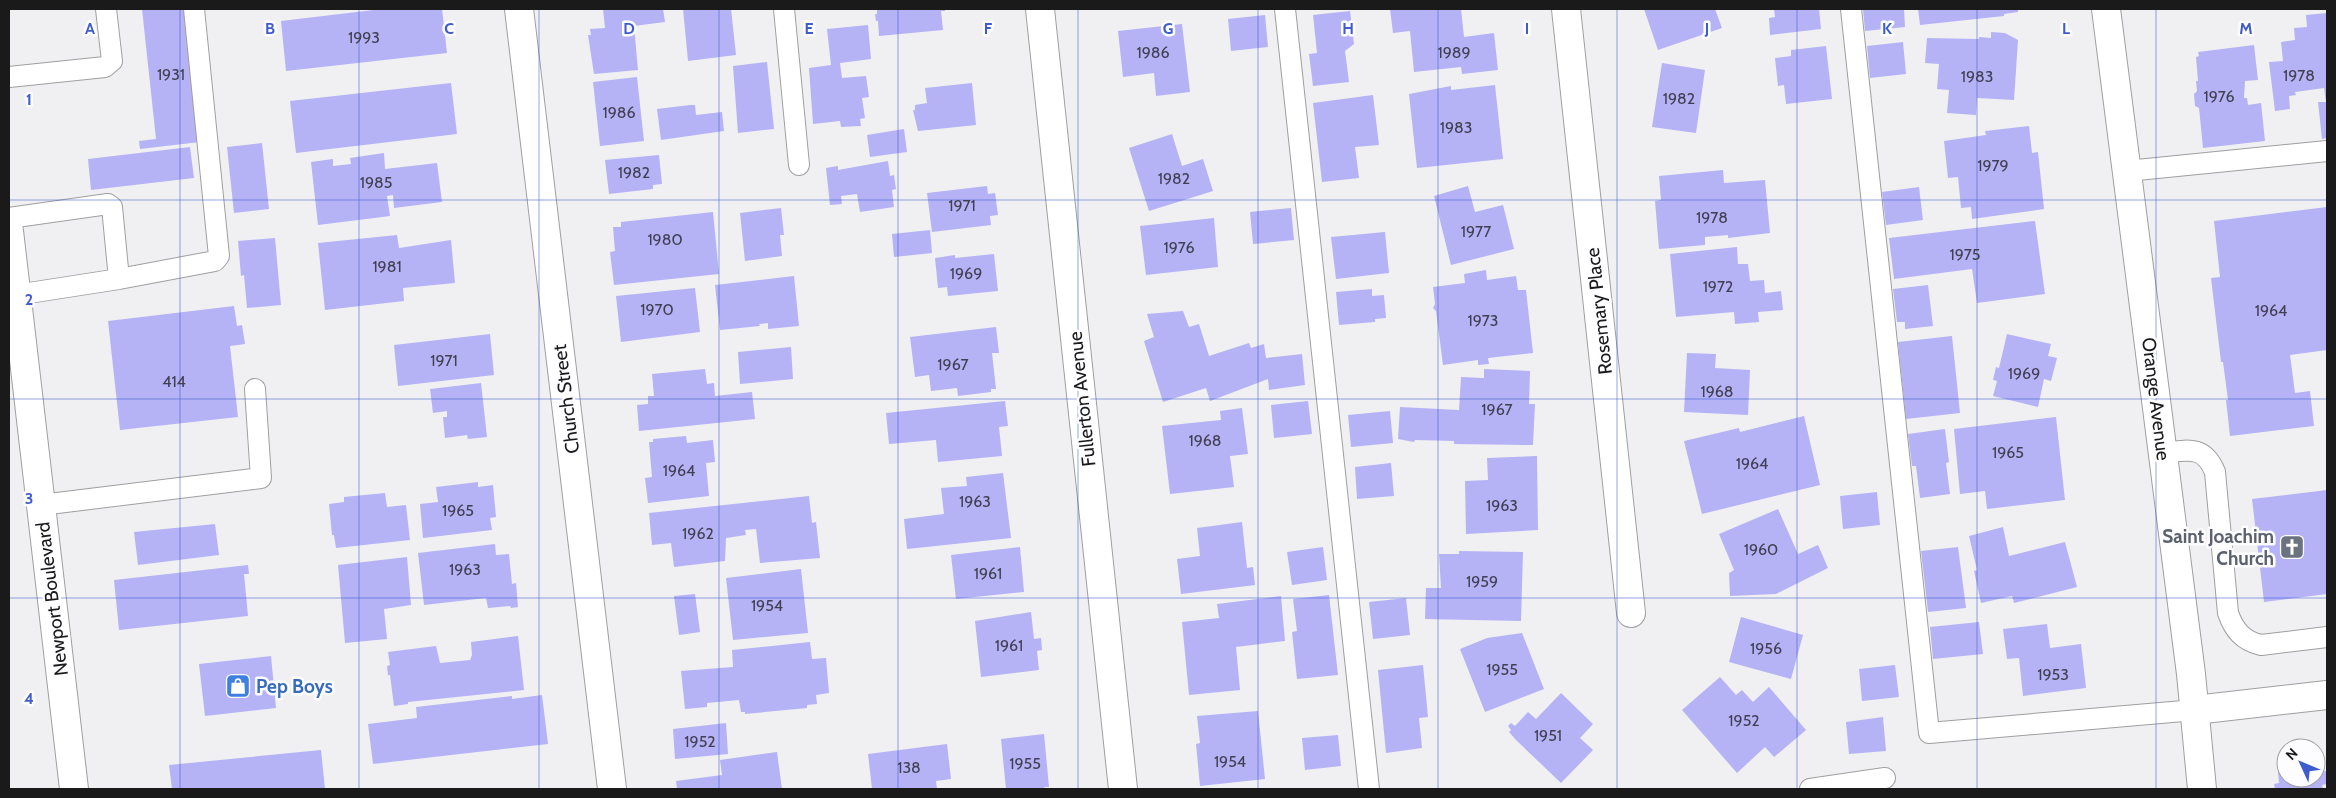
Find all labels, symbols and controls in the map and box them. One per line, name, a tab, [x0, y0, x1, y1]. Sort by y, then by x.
text: A	[85, 19, 95, 38]
text: B	[265, 19, 275, 38]
text: C	[444, 19, 454, 38]
text: D	[623, 19, 635, 38]
text: E	[804, 19, 814, 38]
text: F	[984, 19, 993, 38]
text: G	[1163, 19, 1173, 38]
text: H	[1342, 19, 1354, 38]
text: I	[1525, 19, 1529, 38]
text: J	[1704, 19, 1709, 38]
text: K	[1882, 19, 1892, 38]
text: L	[2062, 19, 2070, 38]
text: M	[2239, 19, 2253, 38]
house number: 1993	[348, 28, 380, 47]
house number: 1986	[1136, 43, 1170, 62]
house number: 1989	[1437, 43, 1471, 62]
house number: 1931	[157, 65, 185, 84]
house number: 1978	[2283, 66, 2315, 85]
house number: 1983	[1961, 67, 1993, 86]
house number: 1976	[2203, 87, 2235, 106]
house number: 1982	[1663, 89, 1695, 108]
text: 1	[26, 90, 32, 109]
house number: 1986	[602, 103, 636, 122]
house number: 1983	[1440, 118, 1472, 137]
house number: 1979	[1977, 156, 2009, 175]
house number: 1982	[618, 163, 650, 182]
house number: 1982	[1158, 169, 1190, 188]
house number: 1985	[360, 173, 392, 192]
house number: 1971	[948, 196, 976, 215]
house number: 1978	[1696, 208, 1728, 227]
house number: 1977	[1461, 222, 1491, 241]
house number: 1980	[647, 230, 683, 249]
house number: 1976	[1163, 238, 1195, 257]
house number: 1975	[1949, 245, 1981, 264]
street label: Rosemary Place	[1581, 246, 1617, 376]
house number: 1981	[372, 257, 402, 276]
house number: 1969	[950, 264, 982, 283]
house number: 1972	[1703, 277, 1733, 296]
text: 2	[25, 290, 33, 309]
house number: 1970	[640, 300, 674, 319]
house number: 1964	[2255, 301, 2287, 320]
house number: 1973	[1467, 311, 1499, 330]
street label: Fullerton Avenue	[1063, 330, 1101, 468]
street label: Orange Avenue	[2137, 336, 2175, 462]
street label: Church Street	[548, 343, 584, 455]
house number: 1971	[430, 351, 458, 370]
house number: 1967	[937, 355, 969, 374]
house number: 1969	[2008, 364, 2040, 383]
house number: 414	[162, 372, 186, 391]
house number: 1968	[1700, 382, 1734, 401]
house number: 1967	[1481, 400, 1513, 419]
house number: 1968	[1188, 431, 1222, 450]
house number: 1965	[1992, 443, 2024, 462]
house number: 1964	[1736, 454, 1768, 473]
house number: 1964	[663, 461, 695, 480]
text: 3	[25, 489, 33, 508]
house number: 1963	[959, 492, 991, 511]
house number: 1963	[1486, 496, 1518, 515]
house number: 1965	[442, 501, 474, 520]
street label: Newport Boulevard	[31, 521, 73, 677]
house number: 1962	[682, 524, 714, 543]
place label: Saint Joachim Church	[2162, 525, 2274, 570]
church icon: Saint Joachim Church	[2279, 534, 2305, 560]
house number: 1960	[1744, 540, 1778, 559]
house number: 1963	[449, 560, 481, 579]
house number: 1961	[974, 564, 1002, 583]
house number: 1959	[1466, 572, 1498, 591]
house number: 1954	[751, 596, 783, 615]
house number: 1961	[995, 636, 1023, 655]
house number: 1956	[1750, 639, 1782, 658]
house number: 1955	[1486, 660, 1518, 679]
house number: 1953	[2037, 665, 2069, 684]
shop icon: Pep Boys	[225, 673, 251, 699]
place label: Pep Boys	[256, 675, 333, 698]
text: 4	[24, 689, 34, 708]
house number: 1952	[1728, 711, 1760, 730]
house number: 1951	[1534, 726, 1562, 745]
house number: 1952	[684, 732, 716, 751]
north arrow	[2276, 738, 2326, 788]
text: N	[2282, 744, 2302, 764]
house number: 1954	[1214, 752, 1246, 771]
house number: 1955	[1009, 754, 1041, 773]
house number: 138	[897, 758, 921, 777]

